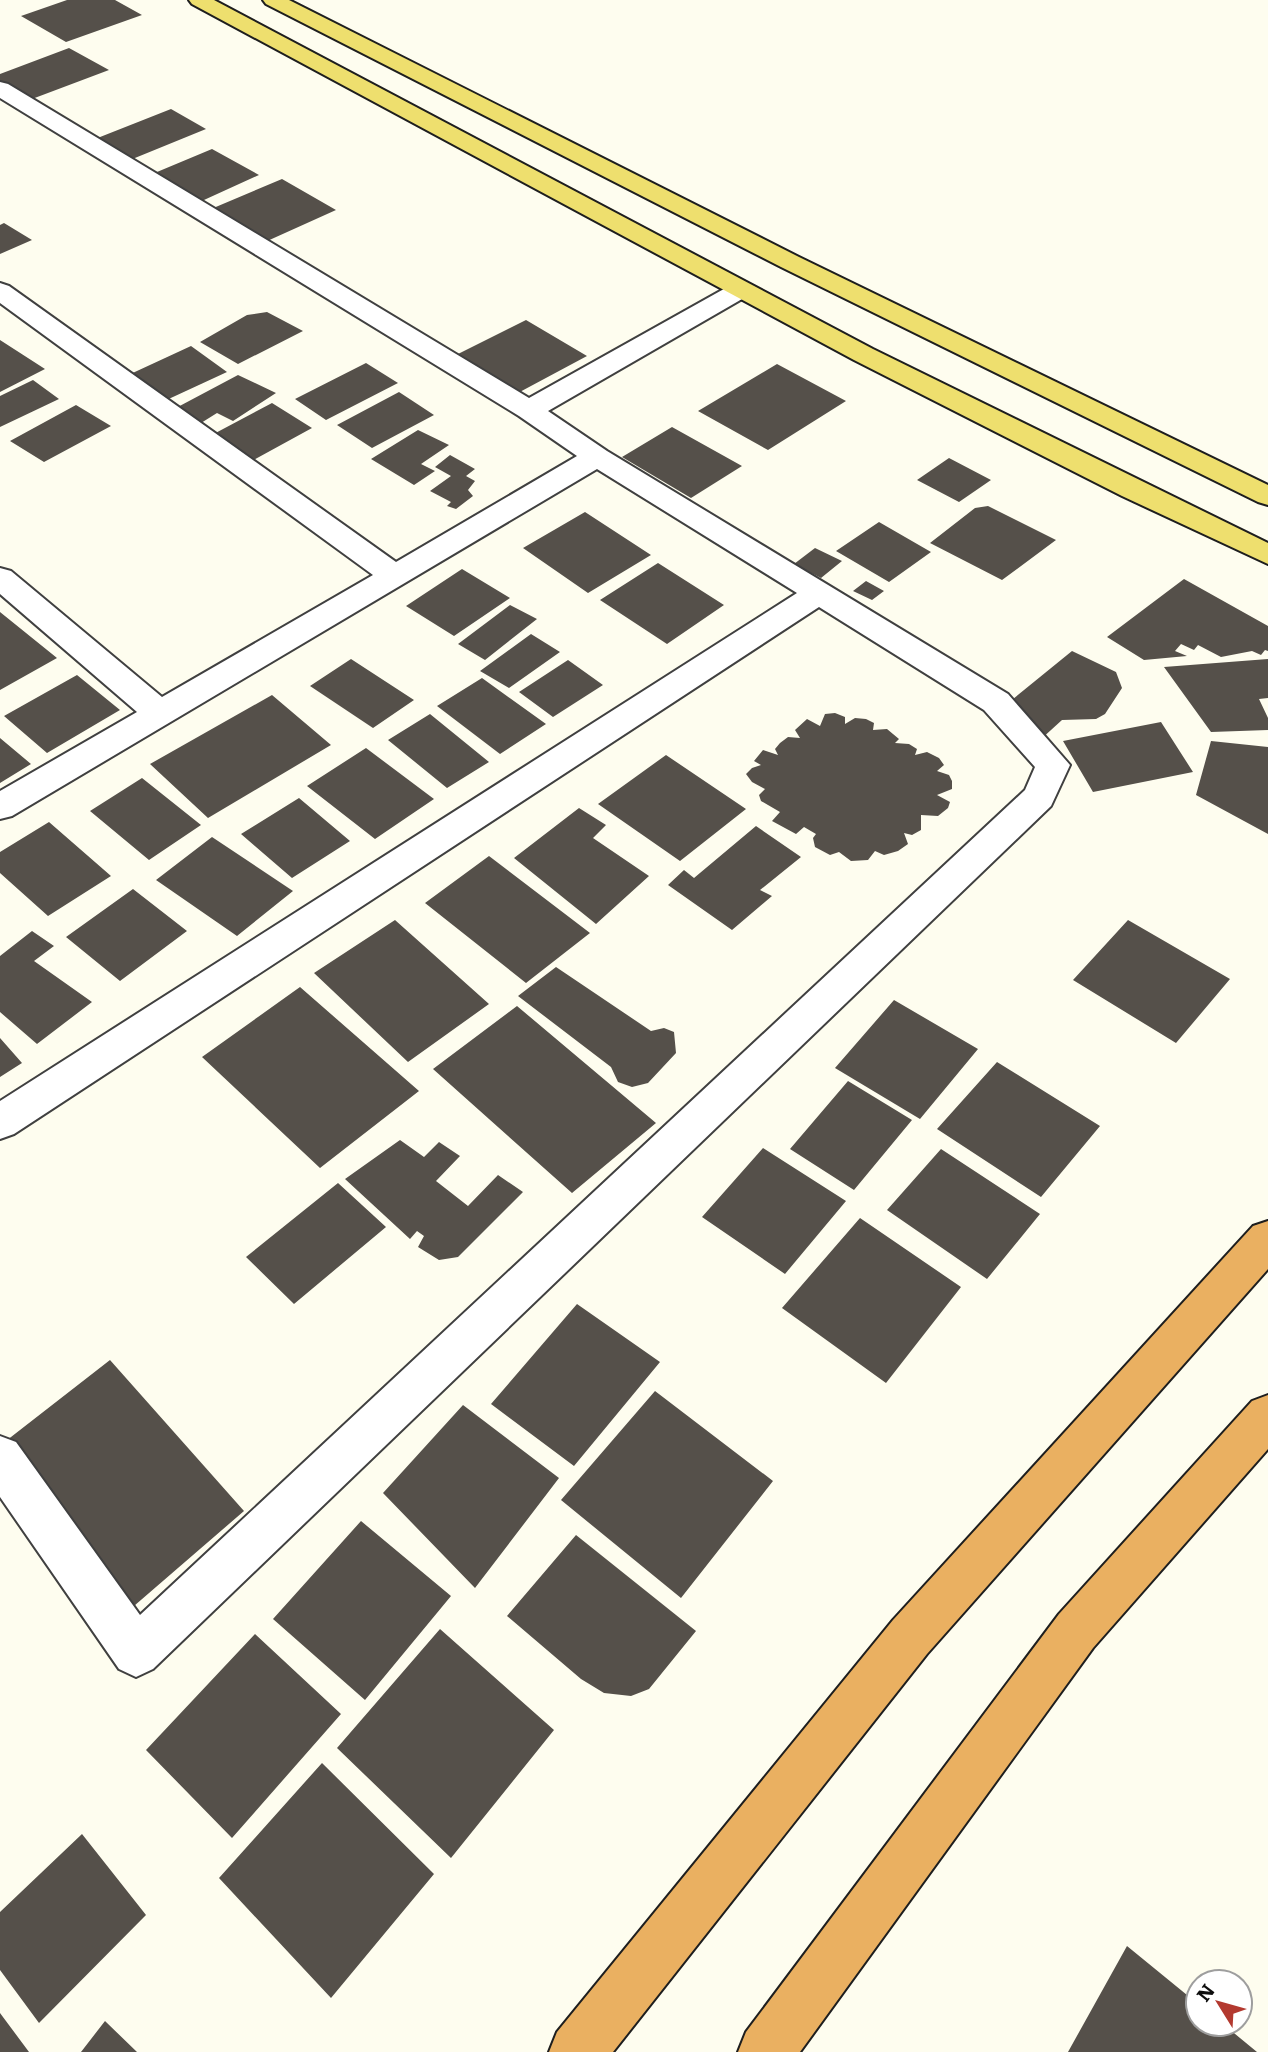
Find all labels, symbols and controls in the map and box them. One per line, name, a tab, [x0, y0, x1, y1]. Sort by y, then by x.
north arrow	[1184, 1968, 1254, 2038]
text: N	[1189, 1977, 1221, 2007]

